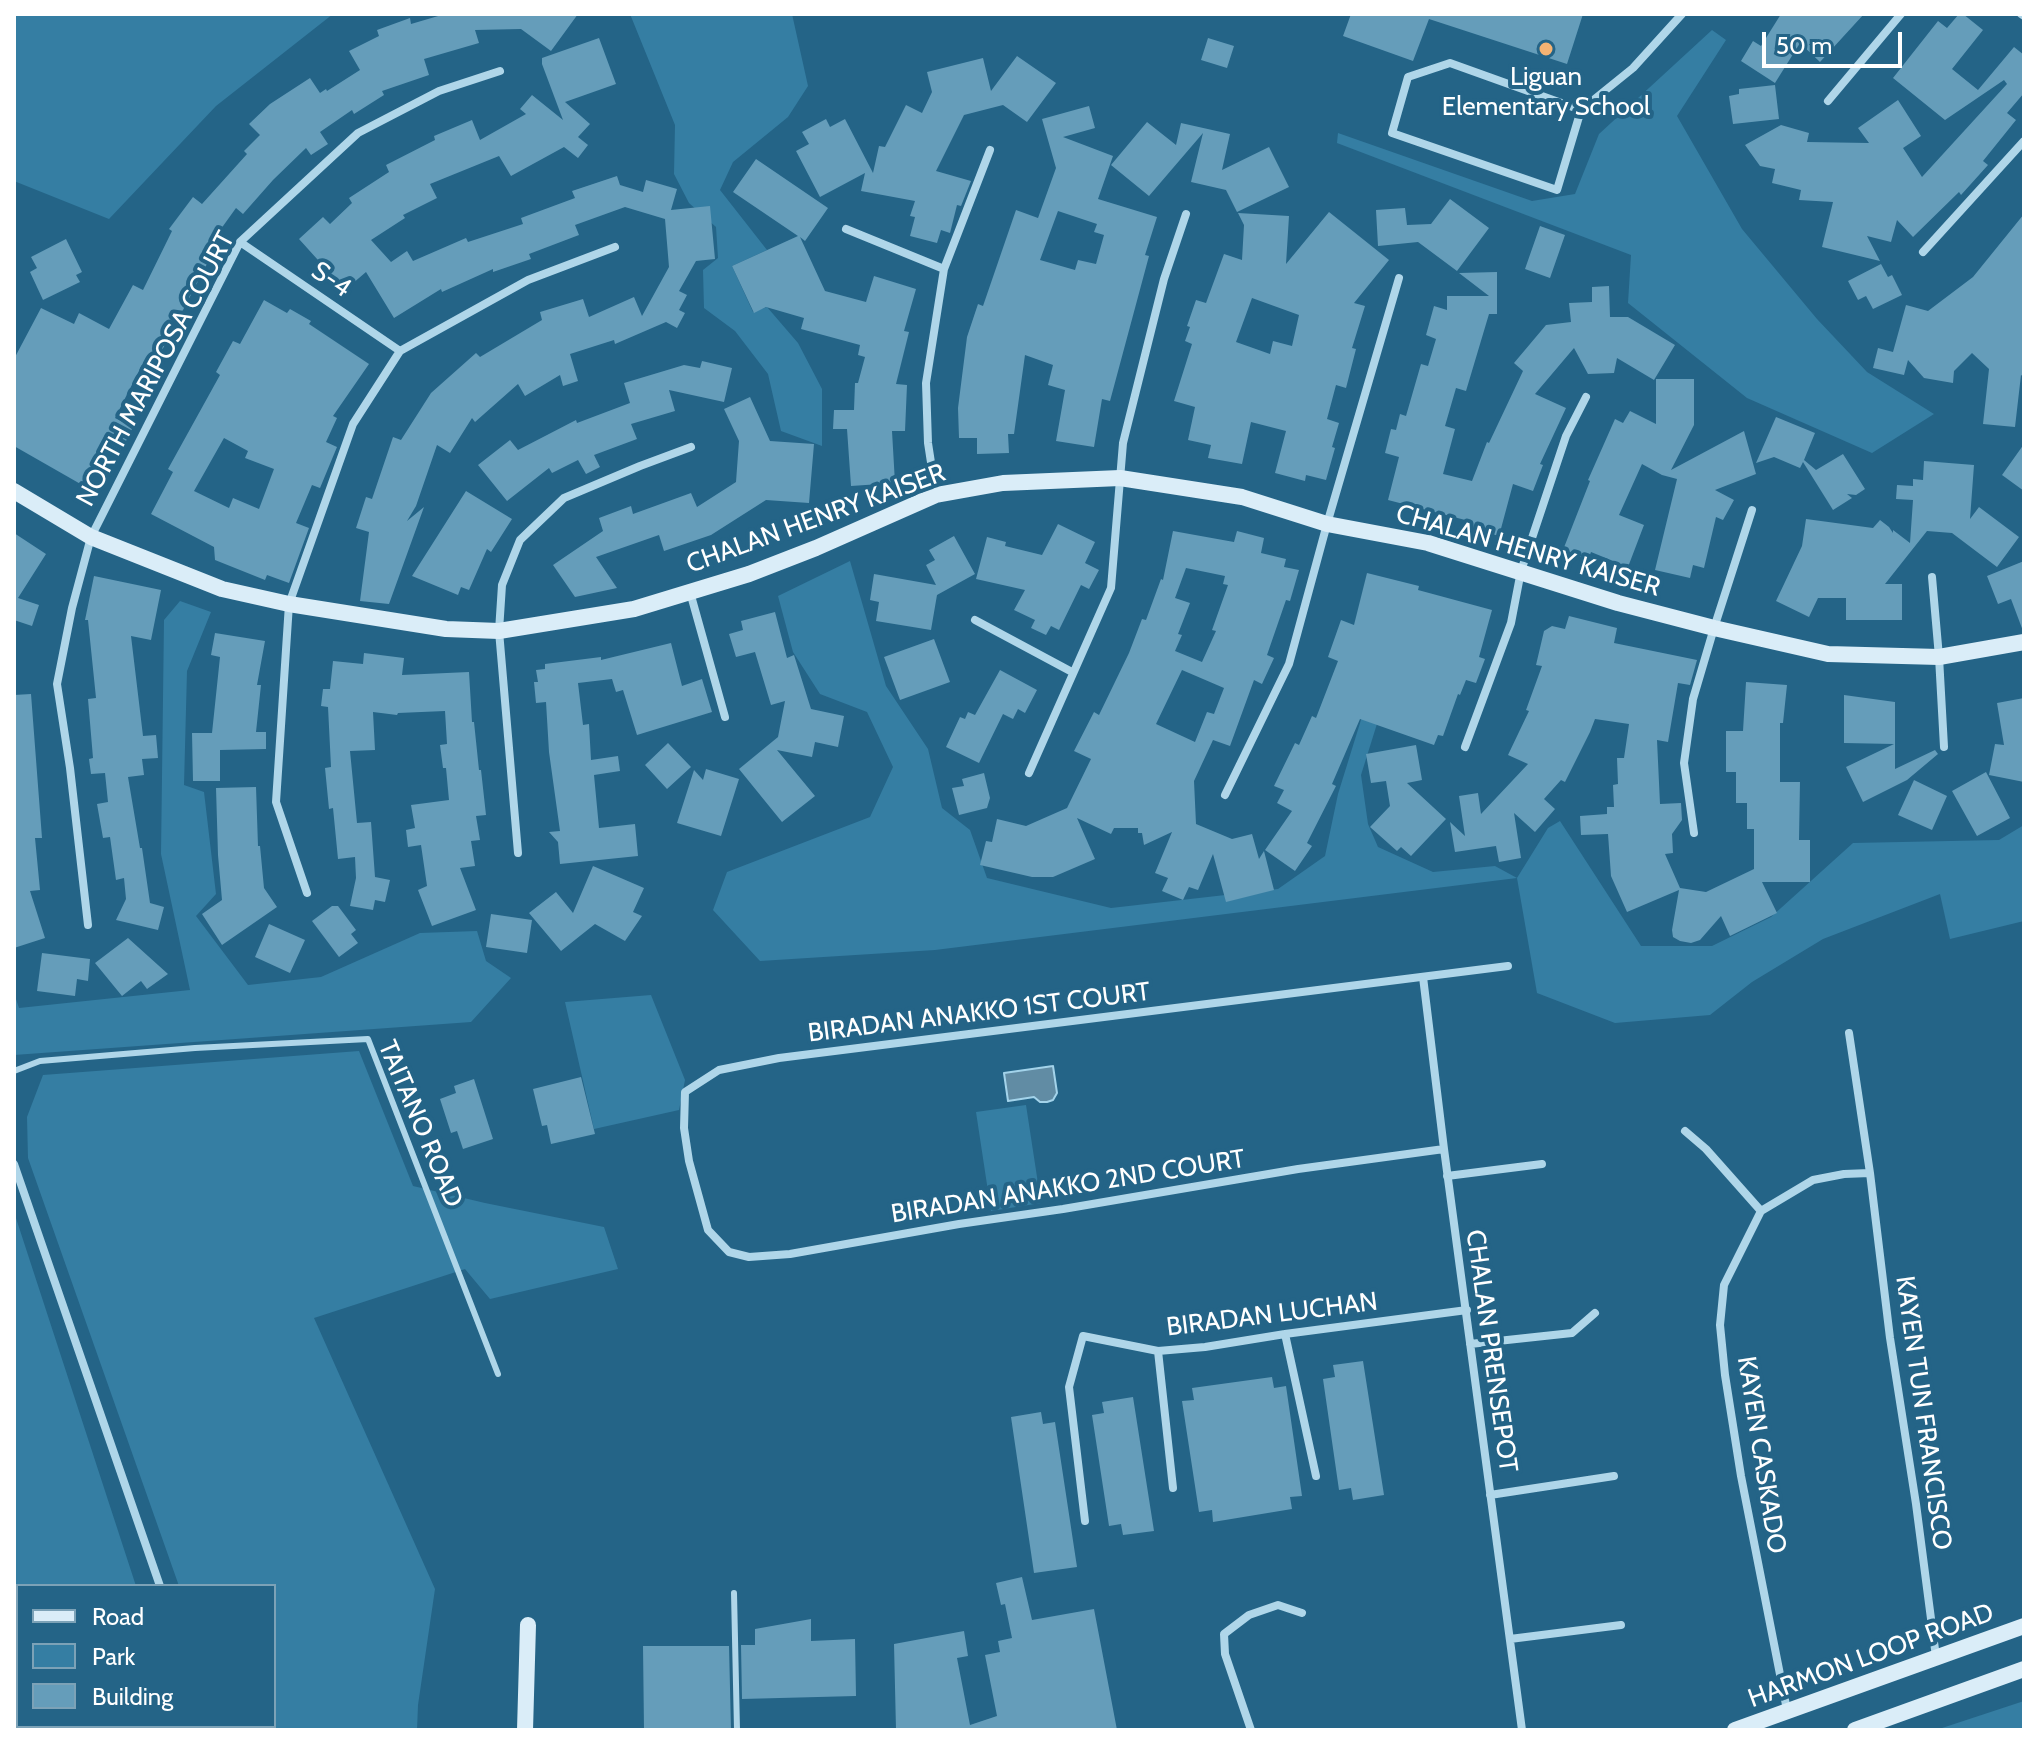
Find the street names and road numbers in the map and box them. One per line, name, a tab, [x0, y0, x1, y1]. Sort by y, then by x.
street label: NORTH MARIPOSA COURT	[70, 226, 242, 512]
street label: S-4	[305, 256, 357, 304]
street label: CHALAN HENRY KAISER	[682, 458, 950, 580]
street label: CHALAN HENRY KAISER	[1392, 498, 1664, 604]
street label: BIRADAN ANAKKO 1ST COURT	[806, 977, 1152, 1049]
street label: TAITANO ROAD	[371, 1036, 469, 1212]
street label: BIRADAN ANAKKO 2ND COURT	[889, 1144, 1247, 1230]
street label: CHALAN PRENSEPOT	[1459, 1228, 1523, 1474]
street label: KAYEN TUN FRANCISCO	[1888, 1274, 1958, 1552]
street label: BIRADAN LUCHAN	[1165, 1287, 1379, 1343]
street label: KAYEN CASKADO	[1730, 1354, 1792, 1556]
street label: HARMON LOOP ROAD	[1744, 1597, 1998, 1715]

